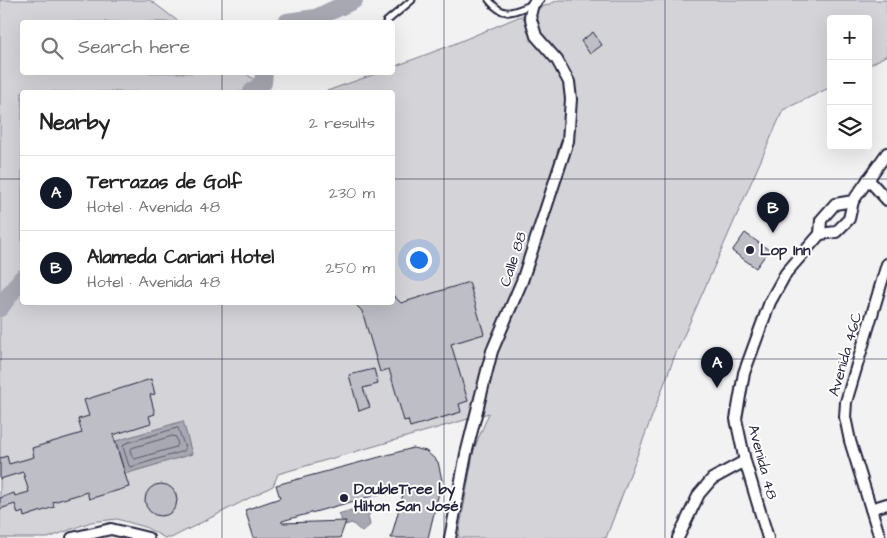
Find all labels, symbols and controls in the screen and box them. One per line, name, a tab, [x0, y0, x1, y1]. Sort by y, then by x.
map controls	[827, 15, 872, 150]
button: +	[827, 15, 872, 60]
search box	[20, 20, 395, 75]
icon: search	[38, 34, 66, 62]
text: Search here	[78, 34, 190, 61]
button: −	[827, 60, 872, 105]
button: layers	[827, 105, 872, 150]
text: Nearby	[40, 108, 110, 137]
text: 2 results	[309, 112, 375, 134]
text: Terrazas de Golf	[87, 169, 242, 196]
text: A	[51, 182, 61, 204]
text: 230 m	[329, 182, 375, 204]
pin: B	[757, 192, 789, 233]
text: Hotel · Avenida 48	[87, 196, 220, 218]
street label: Calle 88	[495, 229, 532, 289]
place label: Lop Inn	[760, 240, 811, 261]
text: Alameda Cariari Hotel	[87, 244, 274, 271]
marker: Lop Inn	[744, 244, 756, 256]
your location	[406, 247, 432, 273]
text: B	[50, 257, 62, 279]
text: 250 m	[326, 257, 375, 279]
text: Hotel · Avenida 48	[87, 271, 220, 293]
street label: Avenida 46C	[823, 309, 868, 399]
pin: A	[701, 347, 733, 388]
street label: Avenida 48	[742, 422, 783, 502]
place label: DoubleTree by Hilton San José	[354, 479, 459, 517]
marker: DoubleTree by Hilton San José	[338, 492, 350, 504]

